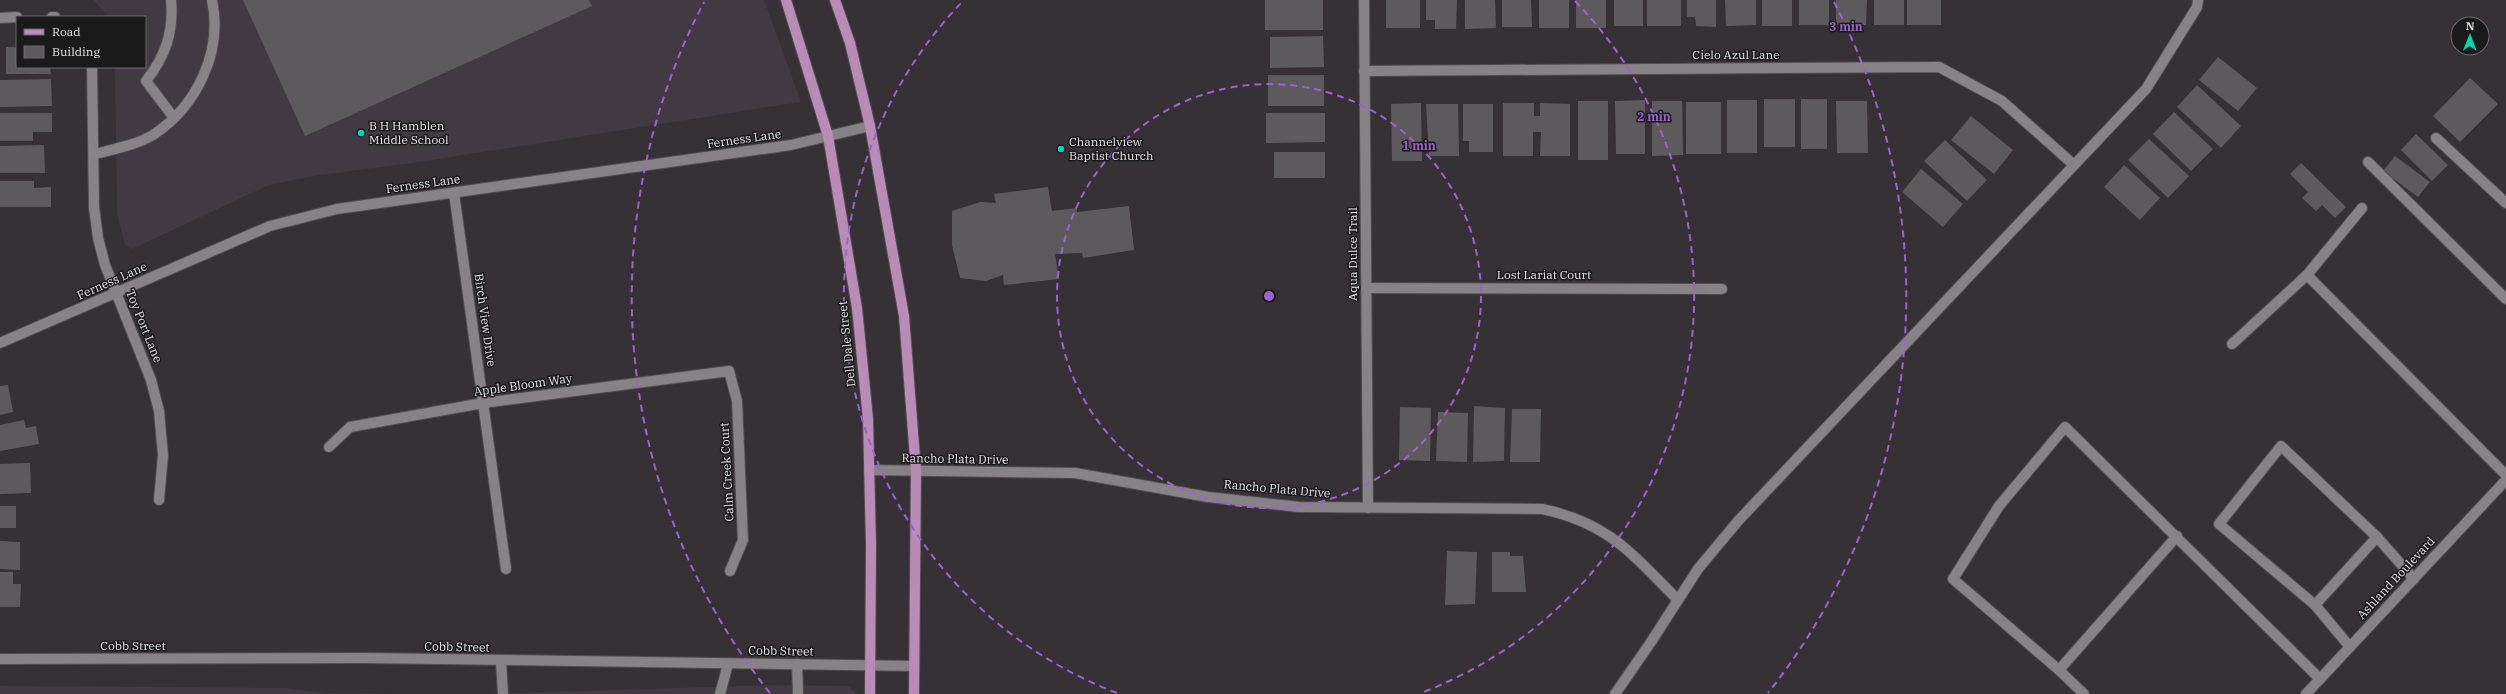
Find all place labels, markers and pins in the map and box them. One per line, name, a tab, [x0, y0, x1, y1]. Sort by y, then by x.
place label: B H Hamblen Middle School	[369, 118, 449, 147]
marker: B H Hamblen Middle School	[356, 128, 366, 138]
place label: Channelview Baptist Church	[1069, 134, 1154, 163]
marker: Channelview Baptist Church	[1056, 144, 1066, 154]
centre of rings	[1262, 289, 1276, 303]

